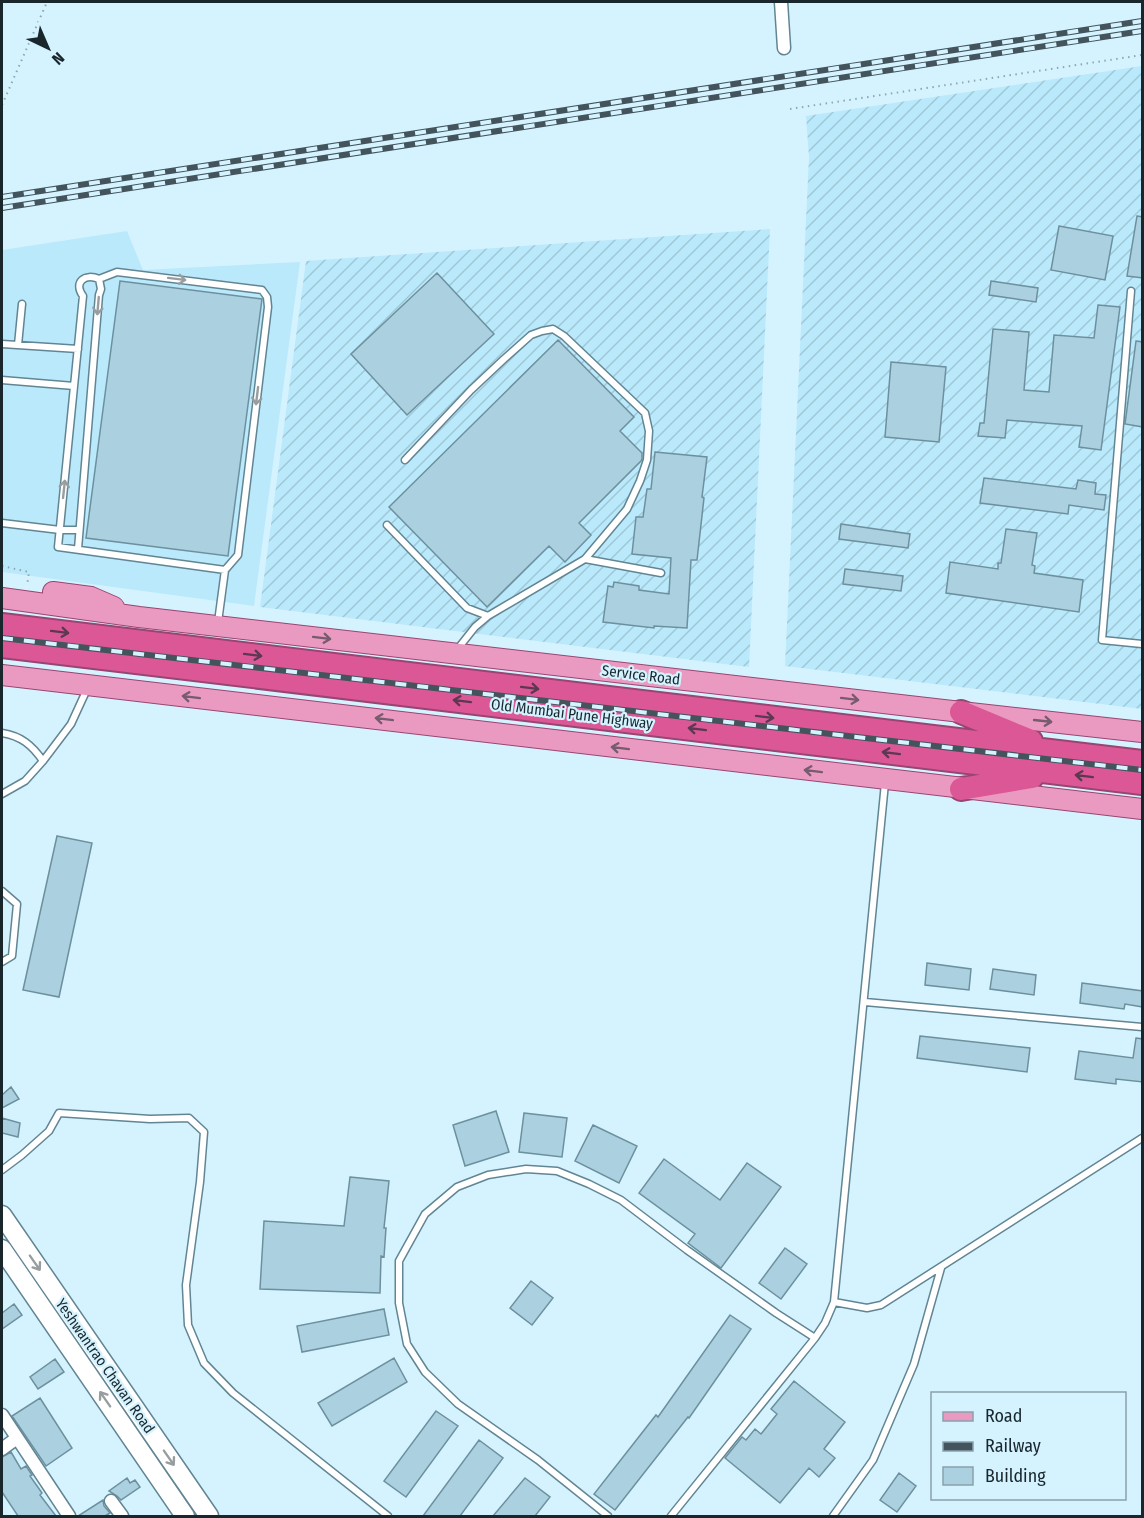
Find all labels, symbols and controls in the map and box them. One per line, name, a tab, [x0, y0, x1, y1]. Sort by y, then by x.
north arrow	[18, 18, 78, 78]
text: N	[48, 48, 68, 69]
one-way arrow	[166, 274, 186, 285]
one-way arrow	[92, 295, 103, 315]
one-way arrow	[251, 386, 262, 406]
one-way arrow	[59, 479, 70, 499]
one-way arrow	[49, 626, 69, 637]
one-way arrow	[312, 633, 332, 644]
one-way arrow	[243, 650, 263, 661]
street label: Service Road	[601, 661, 681, 689]
one-way arrow	[520, 683, 540, 694]
one-way arrow	[181, 691, 201, 702]
one-way arrow	[839, 694, 859, 705]
one-way arrow	[452, 695, 472, 706]
street label: Old Mumbai Pune Highway	[490, 695, 654, 733]
one-way arrow	[755, 712, 775, 723]
one-way arrow	[375, 714, 395, 725]
one-way arrow	[1033, 716, 1053, 727]
one-way arrow	[688, 724, 708, 735]
one-way arrow	[610, 742, 630, 753]
one-way arrow	[881, 747, 901, 758]
one-way arrow	[804, 765, 824, 776]
one-way arrow	[1075, 770, 1095, 781]
one-way arrow	[29, 1255, 41, 1271]
street label: Yeshwantrao Chavan Road	[52, 1295, 158, 1437]
one-way arrow	[99, 1391, 111, 1408]
legend	[931, 1392, 1126, 1500]
text: Road	[985, 1405, 1022, 1427]
text: Railway	[985, 1435, 1041, 1457]
one-way arrow	[163, 1450, 175, 1466]
text: Building	[985, 1465, 1046, 1487]

